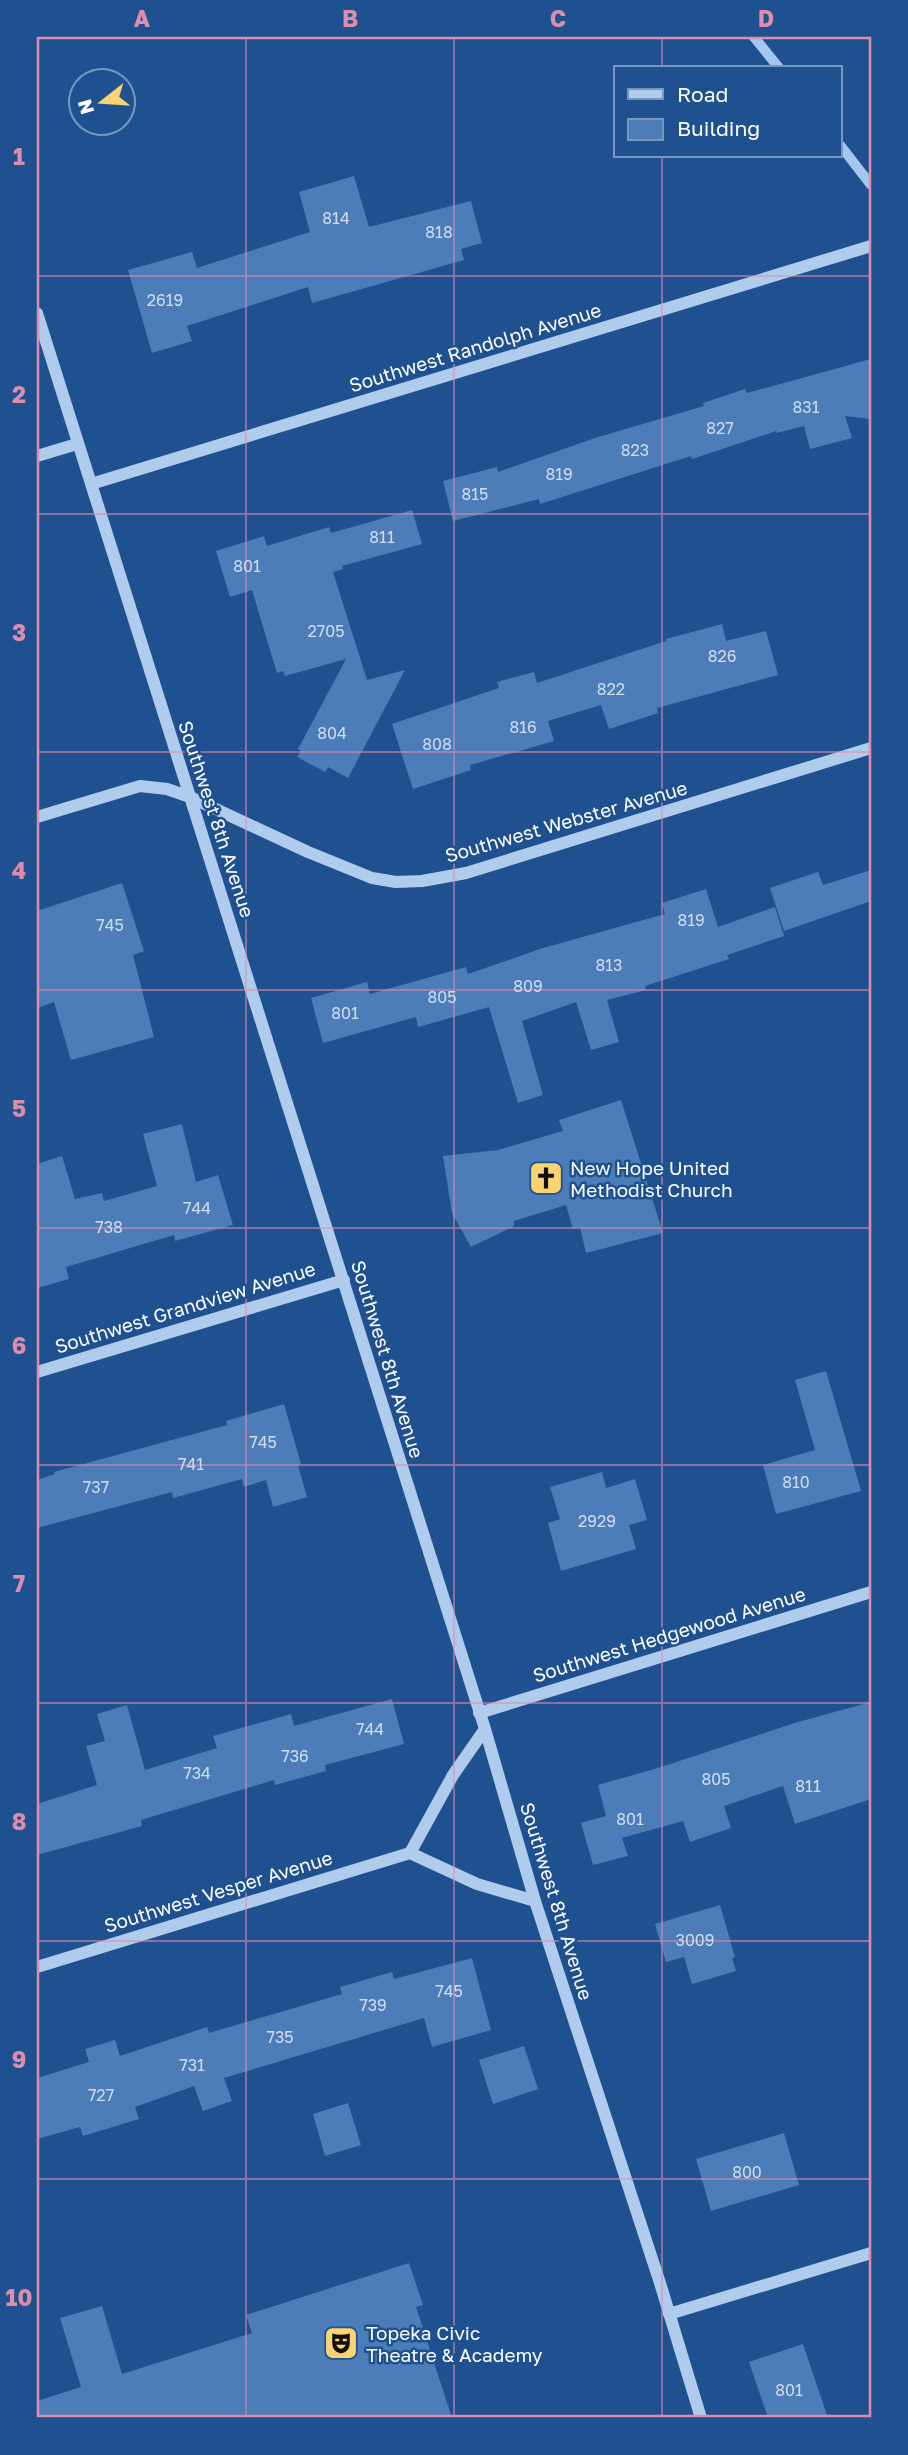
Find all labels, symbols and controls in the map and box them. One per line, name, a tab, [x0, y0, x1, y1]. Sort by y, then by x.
text: A	[134, 4, 151, 32]
text: B	[342, 4, 358, 32]
text: C	[550, 4, 566, 32]
text: D	[758, 4, 774, 32]
north arrow	[66, 66, 136, 136]
legend	[614, 66, 842, 158]
text: Road	[677, 81, 728, 107]
text: N	[72, 97, 98, 117]
text: Building	[677, 115, 760, 141]
text: 1	[13, 142, 25, 170]
house number: 814	[322, 208, 350, 228]
house number: 818	[425, 222, 453, 242]
house number: 2619	[147, 290, 183, 310]
street label: Southwest Randolph Avenue	[346, 298, 604, 396]
text: 2	[12, 380, 26, 408]
house number: 831	[793, 397, 820, 417]
house number: 827	[706, 418, 734, 438]
house number: 823	[621, 440, 649, 460]
house number: 819	[545, 464, 573, 484]
house number: 815	[462, 484, 488, 504]
house number: 811	[369, 527, 395, 547]
house number: 801	[233, 556, 261, 576]
text: 3	[12, 618, 26, 646]
house number: 2705	[308, 621, 344, 641]
house number: 826	[708, 646, 736, 666]
house number: 822	[597, 679, 625, 699]
house number: 816	[509, 717, 537, 737]
street label: Southwest 8th Avenue	[174, 718, 260, 920]
house number: 804	[317, 723, 347, 743]
house number: 808	[422, 734, 452, 754]
street label: Southwest Webster Avenue	[442, 775, 690, 867]
text: 4	[12, 856, 26, 884]
house number: 819	[677, 910, 705, 930]
house number: 745	[96, 915, 124, 935]
house number: 813	[596, 955, 622, 975]
house number: 809	[513, 976, 543, 996]
house number: 805	[428, 987, 456, 1007]
house number: 801	[331, 1003, 359, 1023]
text: 5	[12, 1094, 26, 1122]
place label: New Hope United Methodist Church	[570, 1156, 733, 1201]
church icon: New Hope United Methodist Church	[527, 1159, 565, 1197]
house number: 744	[183, 1198, 211, 1218]
house number: 738	[95, 1217, 123, 1237]
street label: Southwest Grandview Avenue	[52, 1256, 318, 1358]
street label: Southwest 8th Avenue	[347, 1257, 429, 1461]
text: 6	[12, 1331, 26, 1359]
house number: 745	[249, 1432, 277, 1452]
house number: 741	[178, 1454, 204, 1474]
house number: 810	[782, 1472, 810, 1492]
house number: 737	[83, 1477, 109, 1497]
house number: 2929	[578, 1511, 616, 1531]
text: 7	[13, 1569, 25, 1597]
street label: Southwest Hedgewood Avenue	[530, 1581, 808, 1687]
house number: 744	[356, 1719, 384, 1739]
house number: 736	[281, 1746, 309, 1766]
house number: 734	[183, 1763, 211, 1783]
house number: 805	[702, 1769, 730, 1789]
house number: 811	[795, 1776, 821, 1796]
street label: Southwest 8th Avenue	[516, 1799, 598, 2003]
text: 8	[12, 1807, 26, 1835]
house number: 801	[616, 1809, 644, 1829]
street label: Southwest Vesper Avenue	[101, 1845, 335, 1937]
house number: 3009	[676, 1930, 714, 1950]
house number: 745	[435, 1981, 463, 2001]
house number: 739	[359, 1995, 387, 2015]
house number: 735	[266, 2027, 294, 2047]
text: 9	[12, 2045, 26, 2073]
house number: 731	[179, 2055, 205, 2075]
house number: 727	[88, 2085, 114, 2105]
house number: 800	[732, 2162, 762, 2182]
text: 10	[6, 2283, 32, 2311]
place label: Topeka Civic Theatre & Academy	[366, 2321, 543, 2366]
theatre icon: Topeka Civic Theatre & Academy	[322, 2324, 360, 2362]
house number: 801	[775, 2380, 803, 2400]

